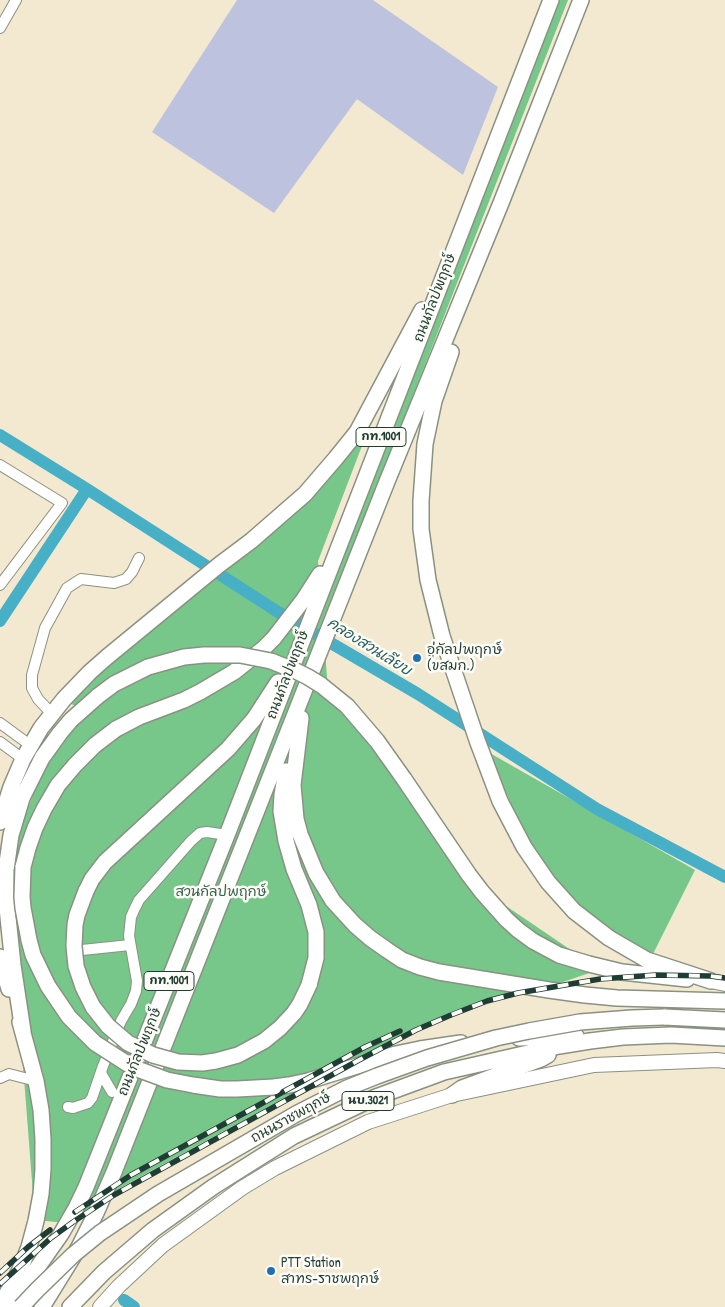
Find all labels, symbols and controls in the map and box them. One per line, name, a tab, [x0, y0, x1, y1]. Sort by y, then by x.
street label: ถนนกัลปพฤกษ์	[410, 251, 460, 345]
road number: กท.1001	[356, 428, 406, 447]
water label: คลองสวนเลียบ	[324, 614, 414, 680]
street label: ถนนกัลปพฤกษ์	[263, 628, 313, 722]
place label: อู่กัลปพฤกษ์ (ขสมก.)	[427, 642, 502, 674]
marker: อู่กัลปพฤกษ์ (ขสมก.)	[411, 652, 423, 664]
park label: สวนกัลปพฤกษ์	[175, 884, 267, 900]
road number: กท.1001	[144, 971, 194, 990]
street label: ถนนกัลปพฤกษ์	[115, 1005, 165, 1099]
street label: ถนนราชพฤกษ์	[248, 1089, 334, 1147]
road number: นบ.3021	[342, 1092, 394, 1110]
place label: PTT Station สาทร-ราชพฤกษ์	[281, 1255, 379, 1288]
marker: PTT Station สาทร-ราชพฤกษ์	[265, 1265, 277, 1277]

